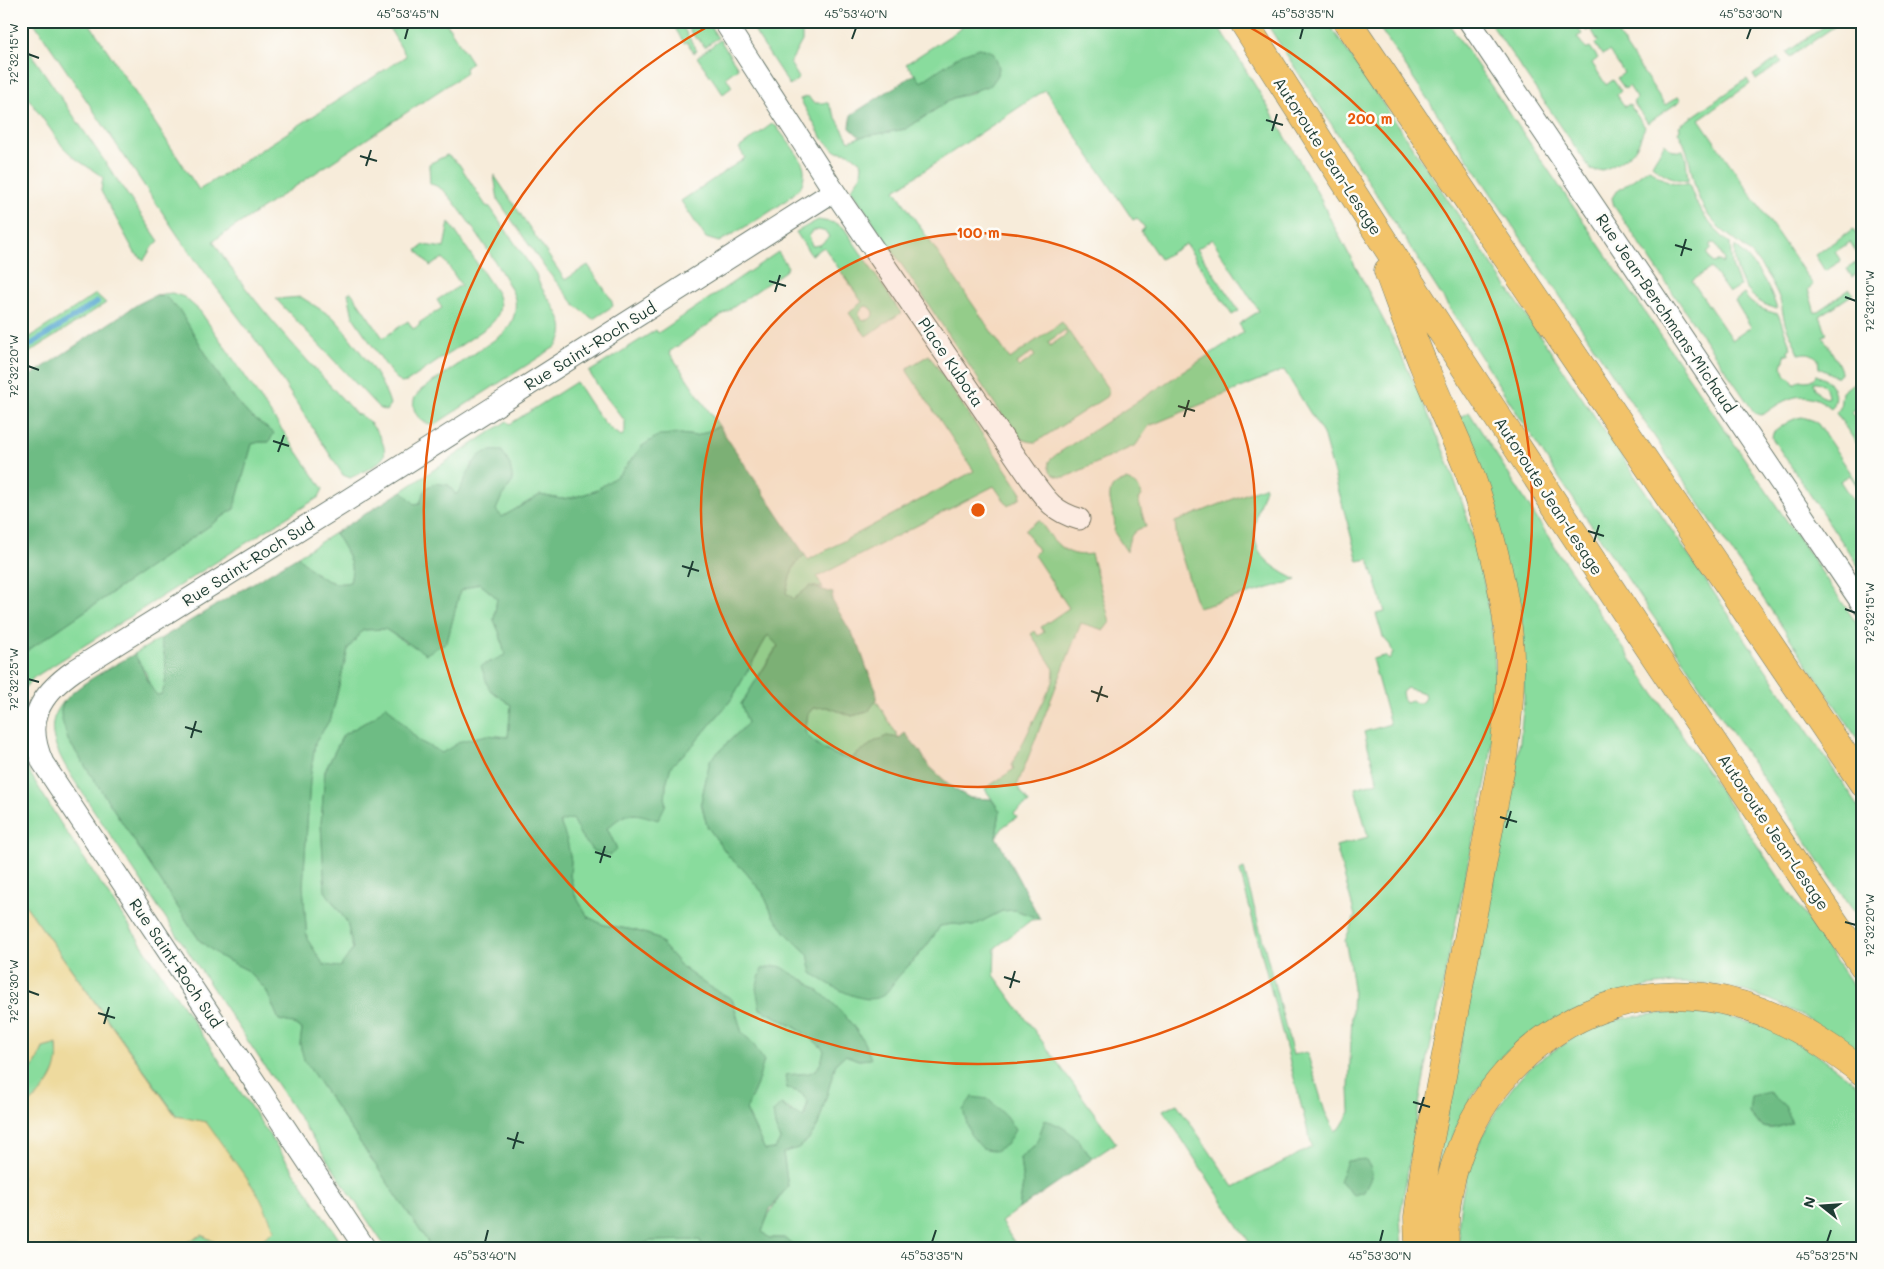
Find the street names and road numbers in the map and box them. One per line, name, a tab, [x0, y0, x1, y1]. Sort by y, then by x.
street label: Autoroute Jean-Lesage	[1269, 73, 1387, 239]
street label: Rue Jean-Berchmans-Michaud	[1592, 209, 1741, 416]
street label: Rue Saint-Roch Sud	[520, 296, 660, 395]
street label: Place Kubota	[914, 313, 989, 410]
street label: Autoroute Jean-Lesage	[1490, 413, 1608, 579]
street label: Rue Saint-Roch Sud	[178, 512, 318, 611]
street label: Autoroute Jean-Lesage	[1714, 749, 1835, 914]
street label: Rue Saint-Roch Sud	[125, 894, 228, 1032]

